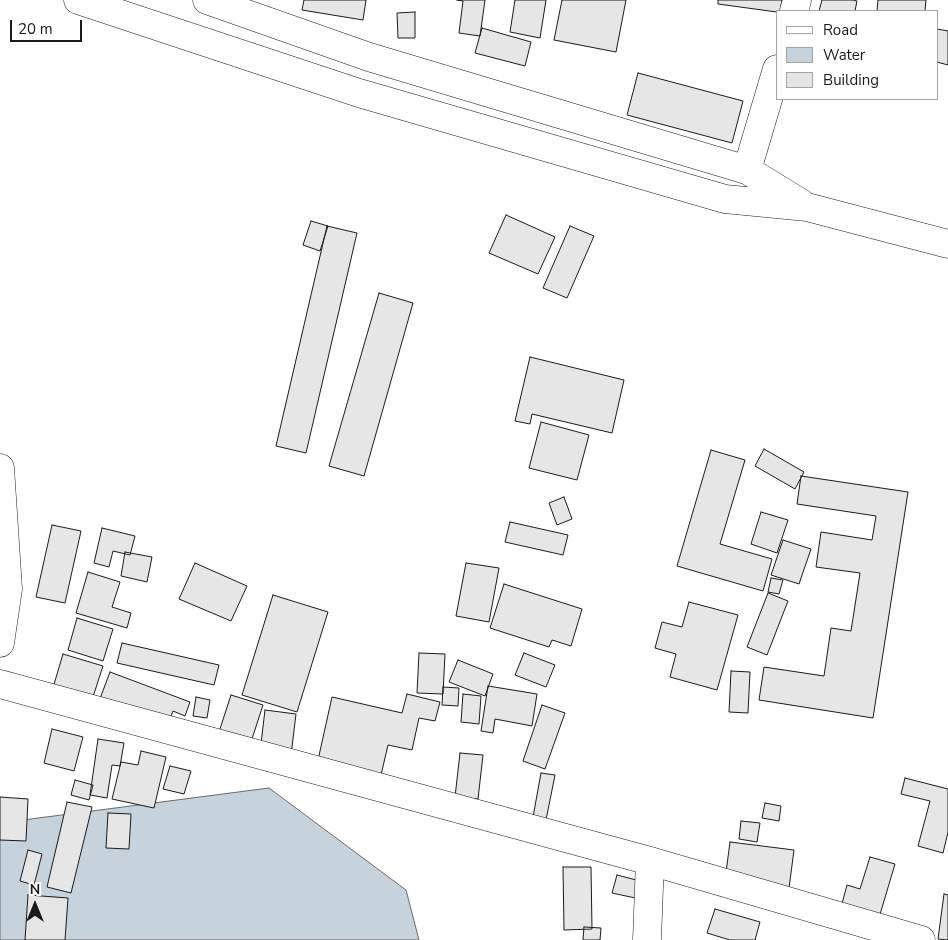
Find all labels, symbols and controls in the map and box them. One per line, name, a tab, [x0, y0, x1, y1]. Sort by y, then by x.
scale bar	[12, 10, 85, 42]
legend	[776, 10, 938, 100]
text: 20 m	[18, 19, 53, 39]
text: Road	[823, 20, 858, 40]
text: Water	[823, 45, 865, 65]
text: Building	[823, 70, 879, 90]
north arrow	[10, 880, 60, 930]
text: N	[30, 880, 40, 899]

